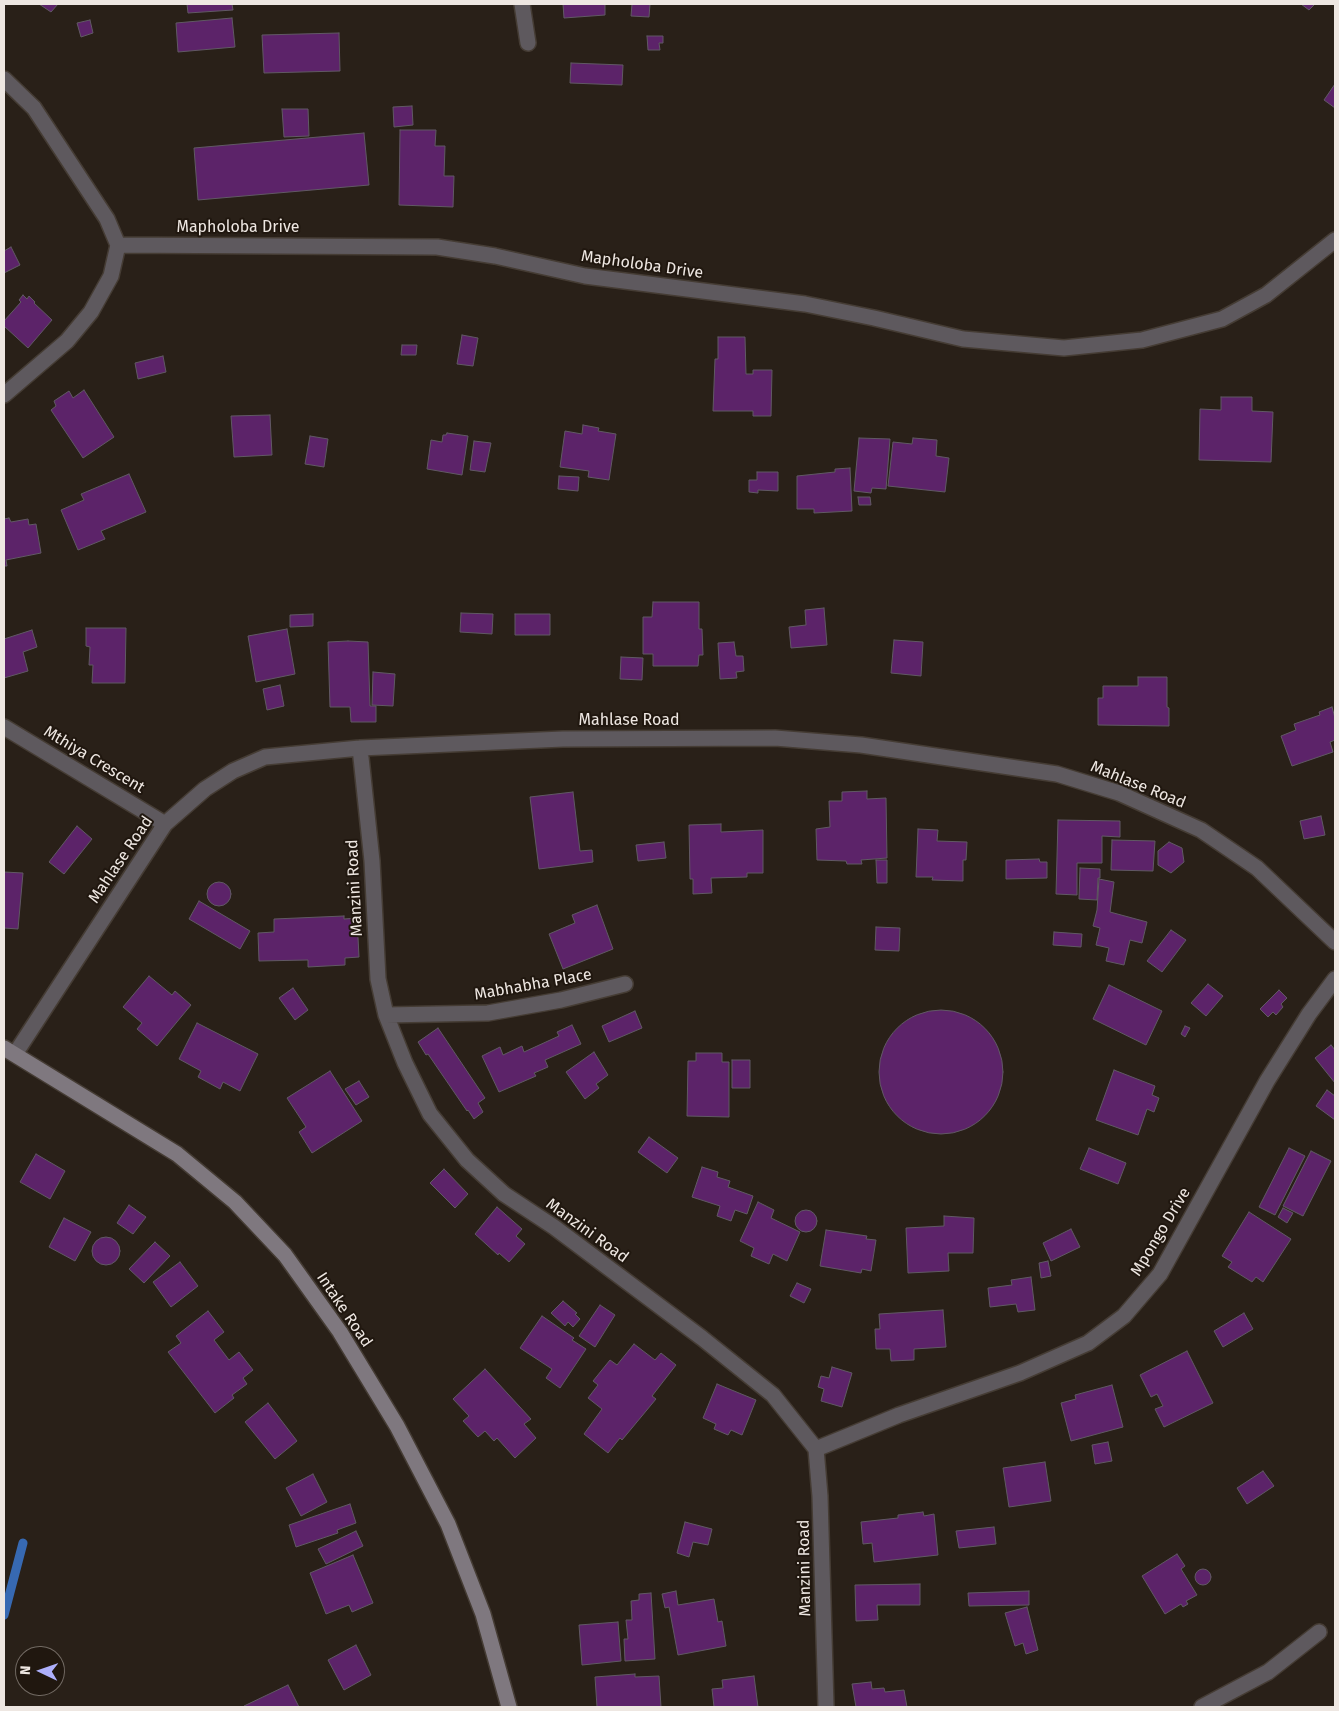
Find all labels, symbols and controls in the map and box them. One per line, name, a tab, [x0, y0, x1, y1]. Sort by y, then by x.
street label: Mapholoba Drive	[176, 218, 300, 238]
street label: Mapholoba Drive	[580, 247, 704, 283]
street label: Mahlase Road	[578, 711, 680, 731]
street label: Mthiya Crescent	[40, 722, 148, 798]
street label: Mahlase Road	[1088, 757, 1188, 813]
street label: Mahlase Road	[85, 813, 157, 907]
street label: Manzini Road	[343, 839, 367, 937]
street label: Mabhabha Place	[473, 965, 593, 1005]
street label: Mpongo Drive	[1127, 1184, 1195, 1280]
street label: Manzini Road	[542, 1195, 632, 1267]
street label: Intake Road	[312, 1269, 376, 1351]
street label: Manzini Road	[795, 1519, 815, 1617]
north arrow	[15, 1646, 65, 1696]
text: N	[17, 1665, 34, 1675]

